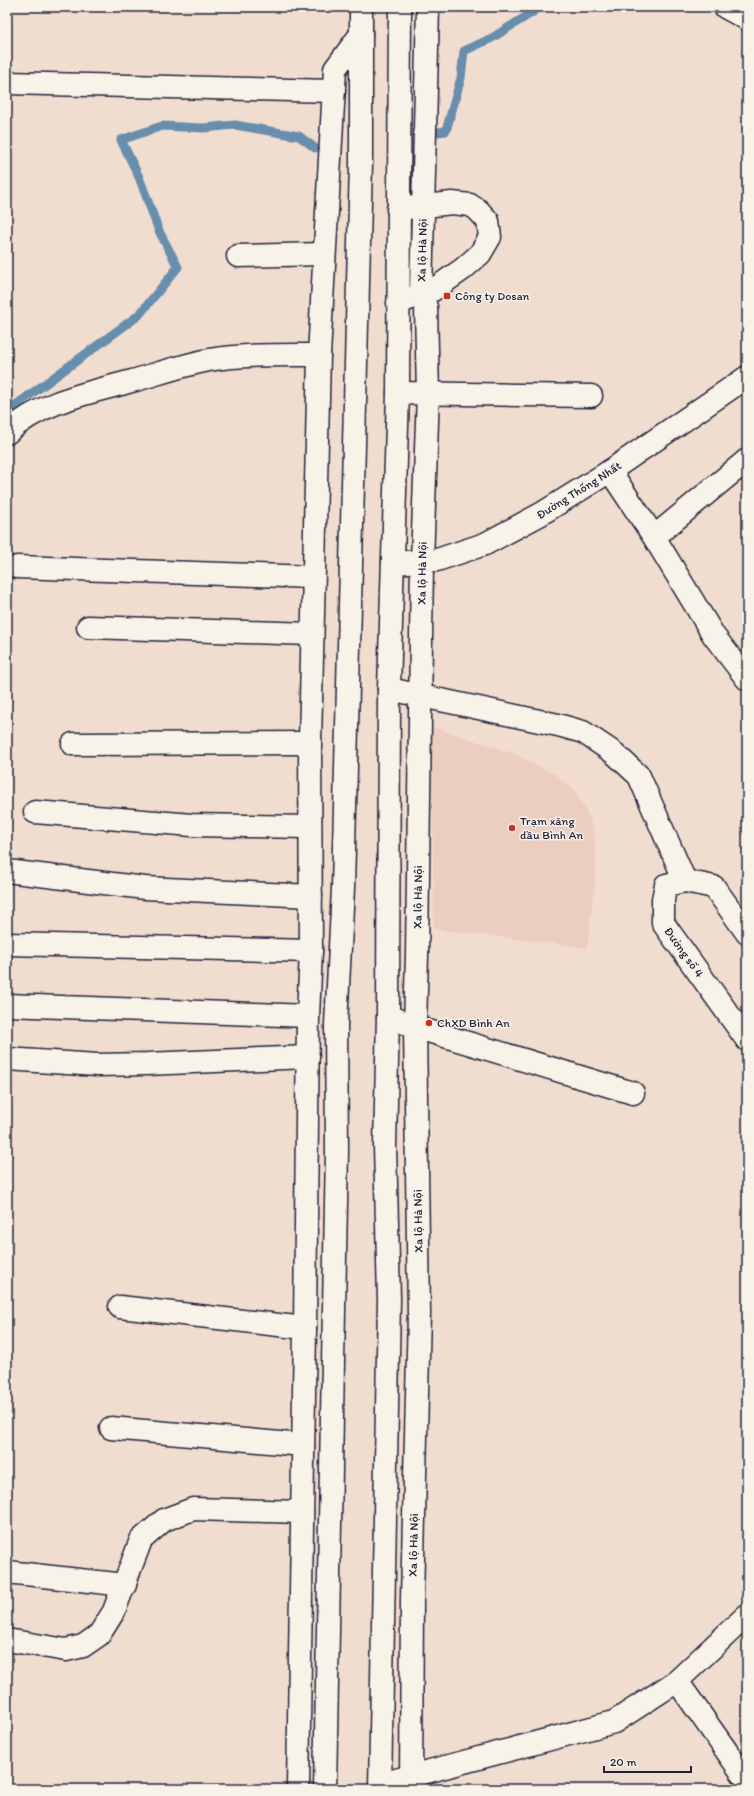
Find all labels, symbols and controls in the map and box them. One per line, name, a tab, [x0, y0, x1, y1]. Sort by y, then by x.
street label: Xa lộ Hà Nội	[414, 218, 430, 282]
place label: Công ty Dosan	[455, 289, 530, 303]
marker: Công ty Dosan	[442, 291, 452, 301]
street label: Đường Thống Nhất	[534, 458, 624, 522]
street label: Xa lộ Hà Nội	[414, 541, 430, 605]
place label: Trạm xăng dầu Bình An	[520, 814, 583, 842]
marker: Trạm xăng dầu Bình An	[507, 823, 517, 833]
street label: Xa lộ Hà Nội	[410, 865, 425, 929]
street label: Đường số 4	[661, 924, 707, 980]
place label: ChXD Bình An	[437, 1016, 510, 1030]
marker: ChXD Bình An	[424, 1018, 434, 1028]
street label: Xa lộ Hà Nội	[410, 1189, 426, 1253]
street label: Xa lộ Hà Nội	[406, 1513, 421, 1577]
scale bar	[604, 1748, 691, 1774]
text: 20 m	[610, 1755, 637, 1769]

